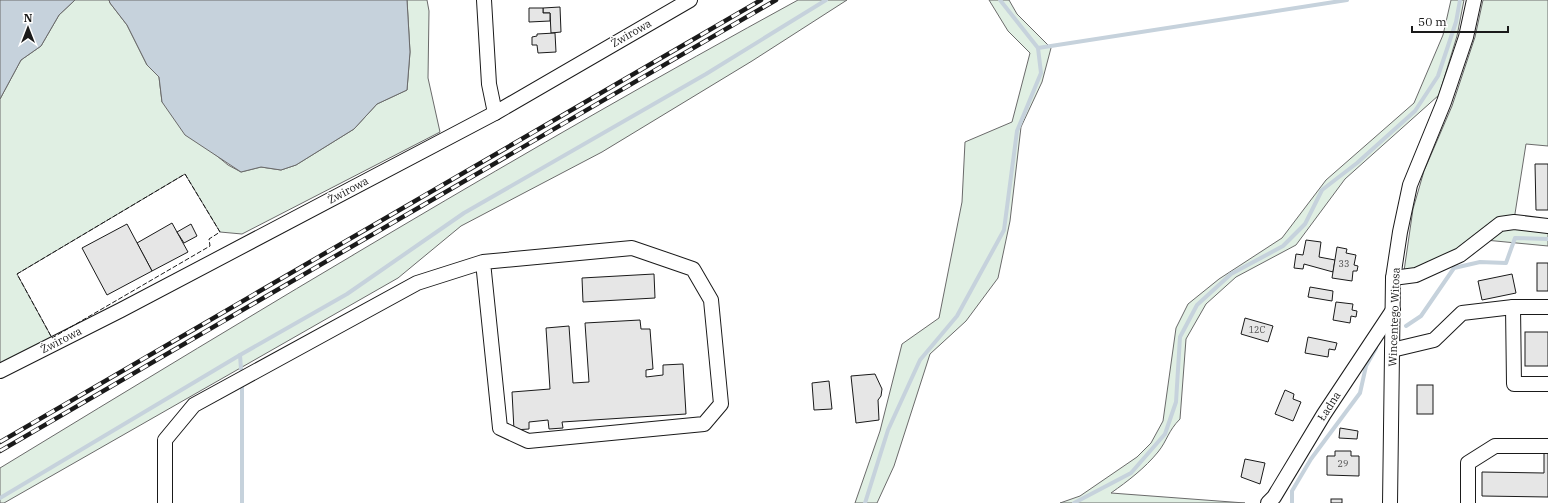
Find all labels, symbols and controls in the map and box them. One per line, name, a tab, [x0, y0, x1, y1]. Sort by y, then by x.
north arrow	[8, 8, 48, 48]
scale bar	[1412, 8, 1508, 34]
text: N	[24, 11, 33, 25]
text: 50 m	[1418, 14, 1447, 29]
street label: Żwirowa	[608, 16, 654, 50]
street label: Żwirowa	[325, 173, 371, 207]
house number: 33	[1339, 258, 1349, 269]
street label: Wincentego Witosa	[1385, 267, 1403, 367]
street label: Żwirowa	[38, 324, 84, 356]
house number: 12C	[1249, 324, 1265, 335]
street label: Ładna	[1314, 389, 1344, 423]
house number: 29	[1338, 458, 1348, 469]

